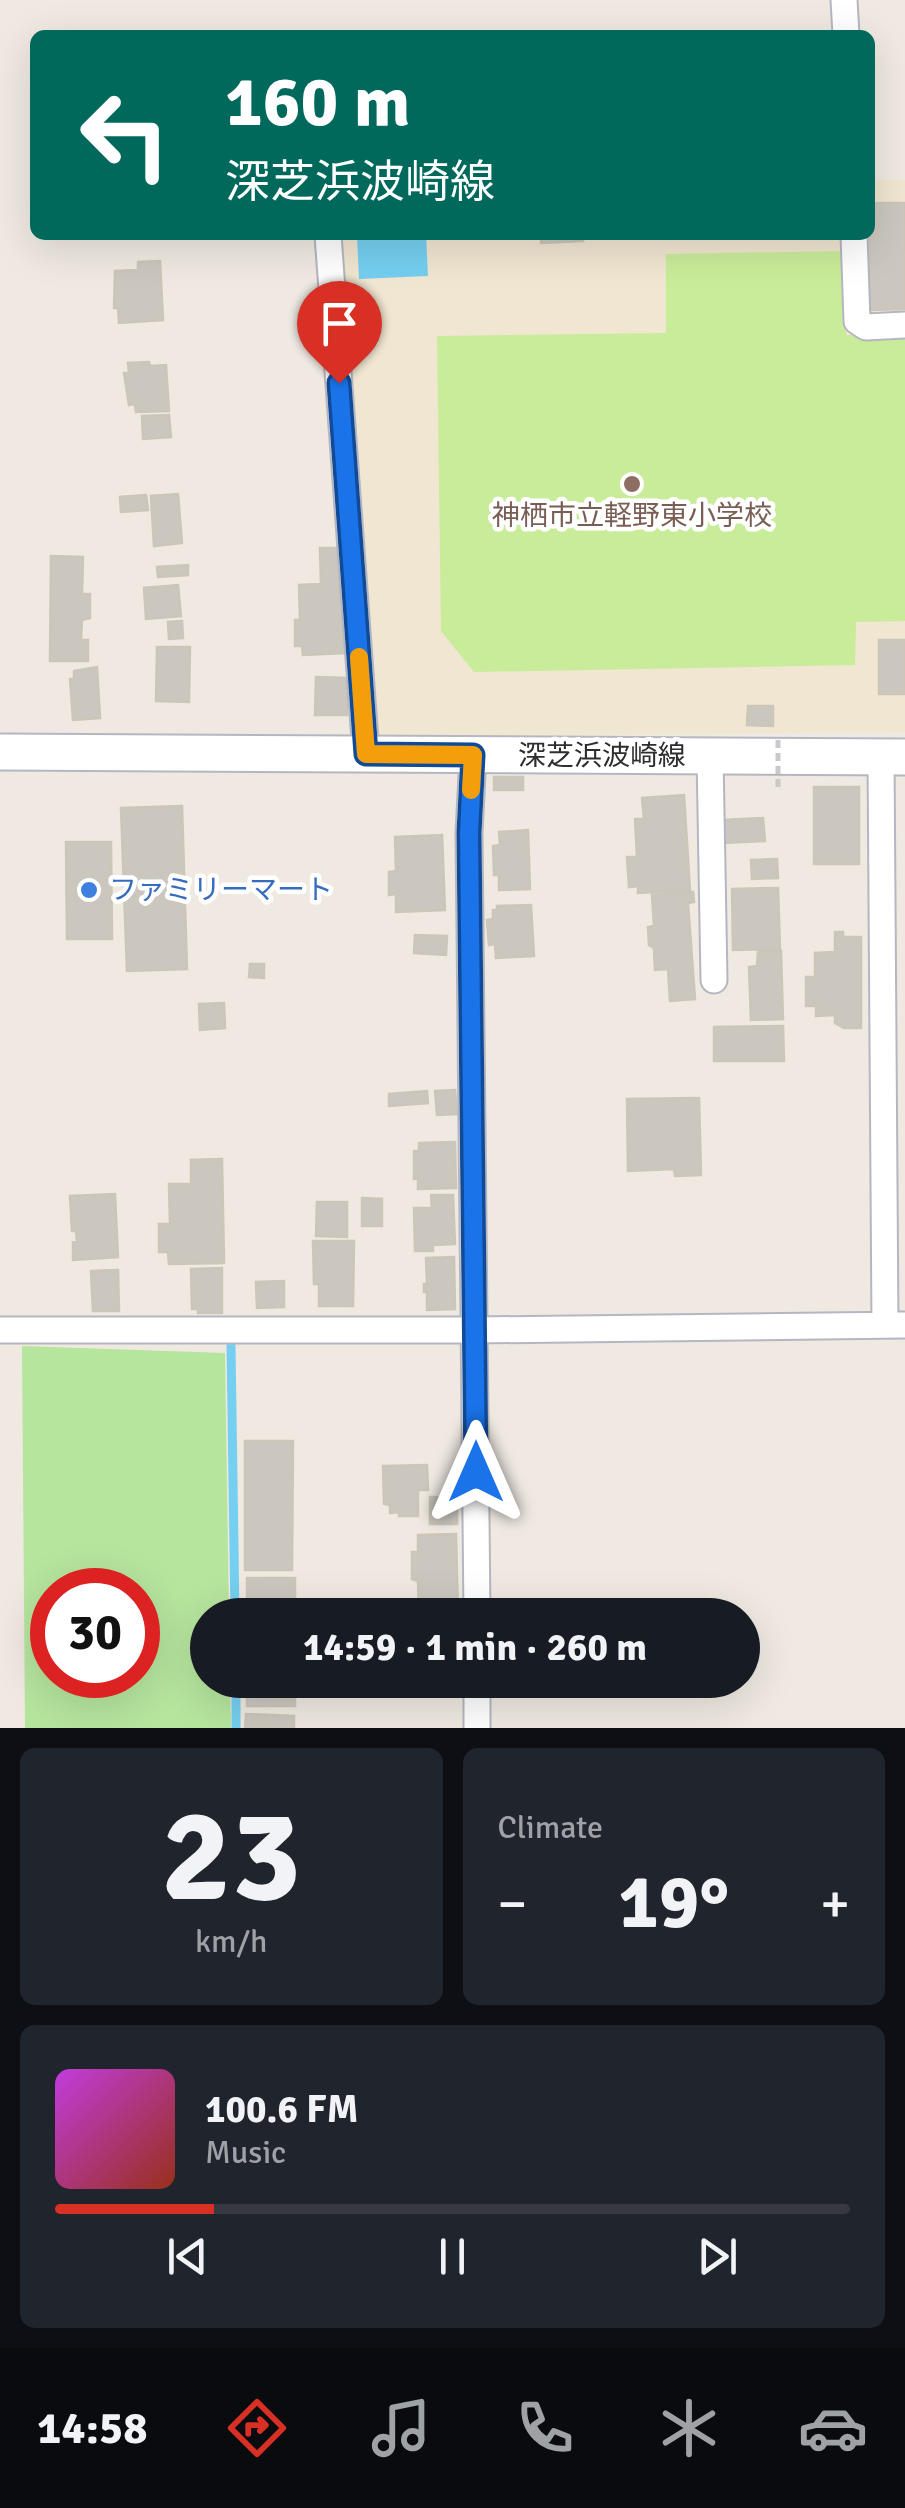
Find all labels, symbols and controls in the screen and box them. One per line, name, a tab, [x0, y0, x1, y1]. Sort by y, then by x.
text: 160 m	[225, 59, 410, 145]
icon: left	[60, 70, 190, 200]
text: 深芝浜波崎線	[225, 155, 495, 210]
pin	[297, 281, 382, 384]
icon: arrive	[312, 296, 367, 351]
marker: 神栖市立軽野東小学校	[621, 473, 643, 495]
place label: 神栖市立軽野東小学校	[492, 499, 772, 533]
street label: 深芝浜波崎線	[518, 739, 686, 773]
place label: ファミリーマート	[109, 873, 333, 907]
marker: ファミリーマート	[78, 879, 100, 901]
position arrow	[424, 1420, 528, 1524]
speed limit sign: 30	[30, 1568, 160, 1698]
text: 14:59 · 1 min · 260 m	[303, 1624, 647, 1671]
text: 23	[161, 1777, 301, 1937]
text: Climate	[498, 1808, 603, 1847]
text: 19°	[618, 1856, 729, 1949]
text: −	[498, 1870, 527, 1938]
text: +	[820, 1870, 850, 1938]
text: km/h	[195, 1922, 267, 1961]
text: 100.6 FM	[205, 2086, 358, 2133]
text: Music	[205, 2133, 286, 2172]
icon: previous	[160, 2229, 215, 2284]
icon: pause	[425, 2229, 480, 2284]
icon: next	[690, 2229, 745, 2284]
icon: directions	[222, 2393, 292, 2463]
icon: music	[366, 2393, 436, 2463]
icon: phone	[510, 2393, 580, 2463]
icon: climate	[654, 2393, 724, 2463]
icon: car	[798, 2393, 868, 2463]
text: 14:58	[37, 2401, 147, 2456]

